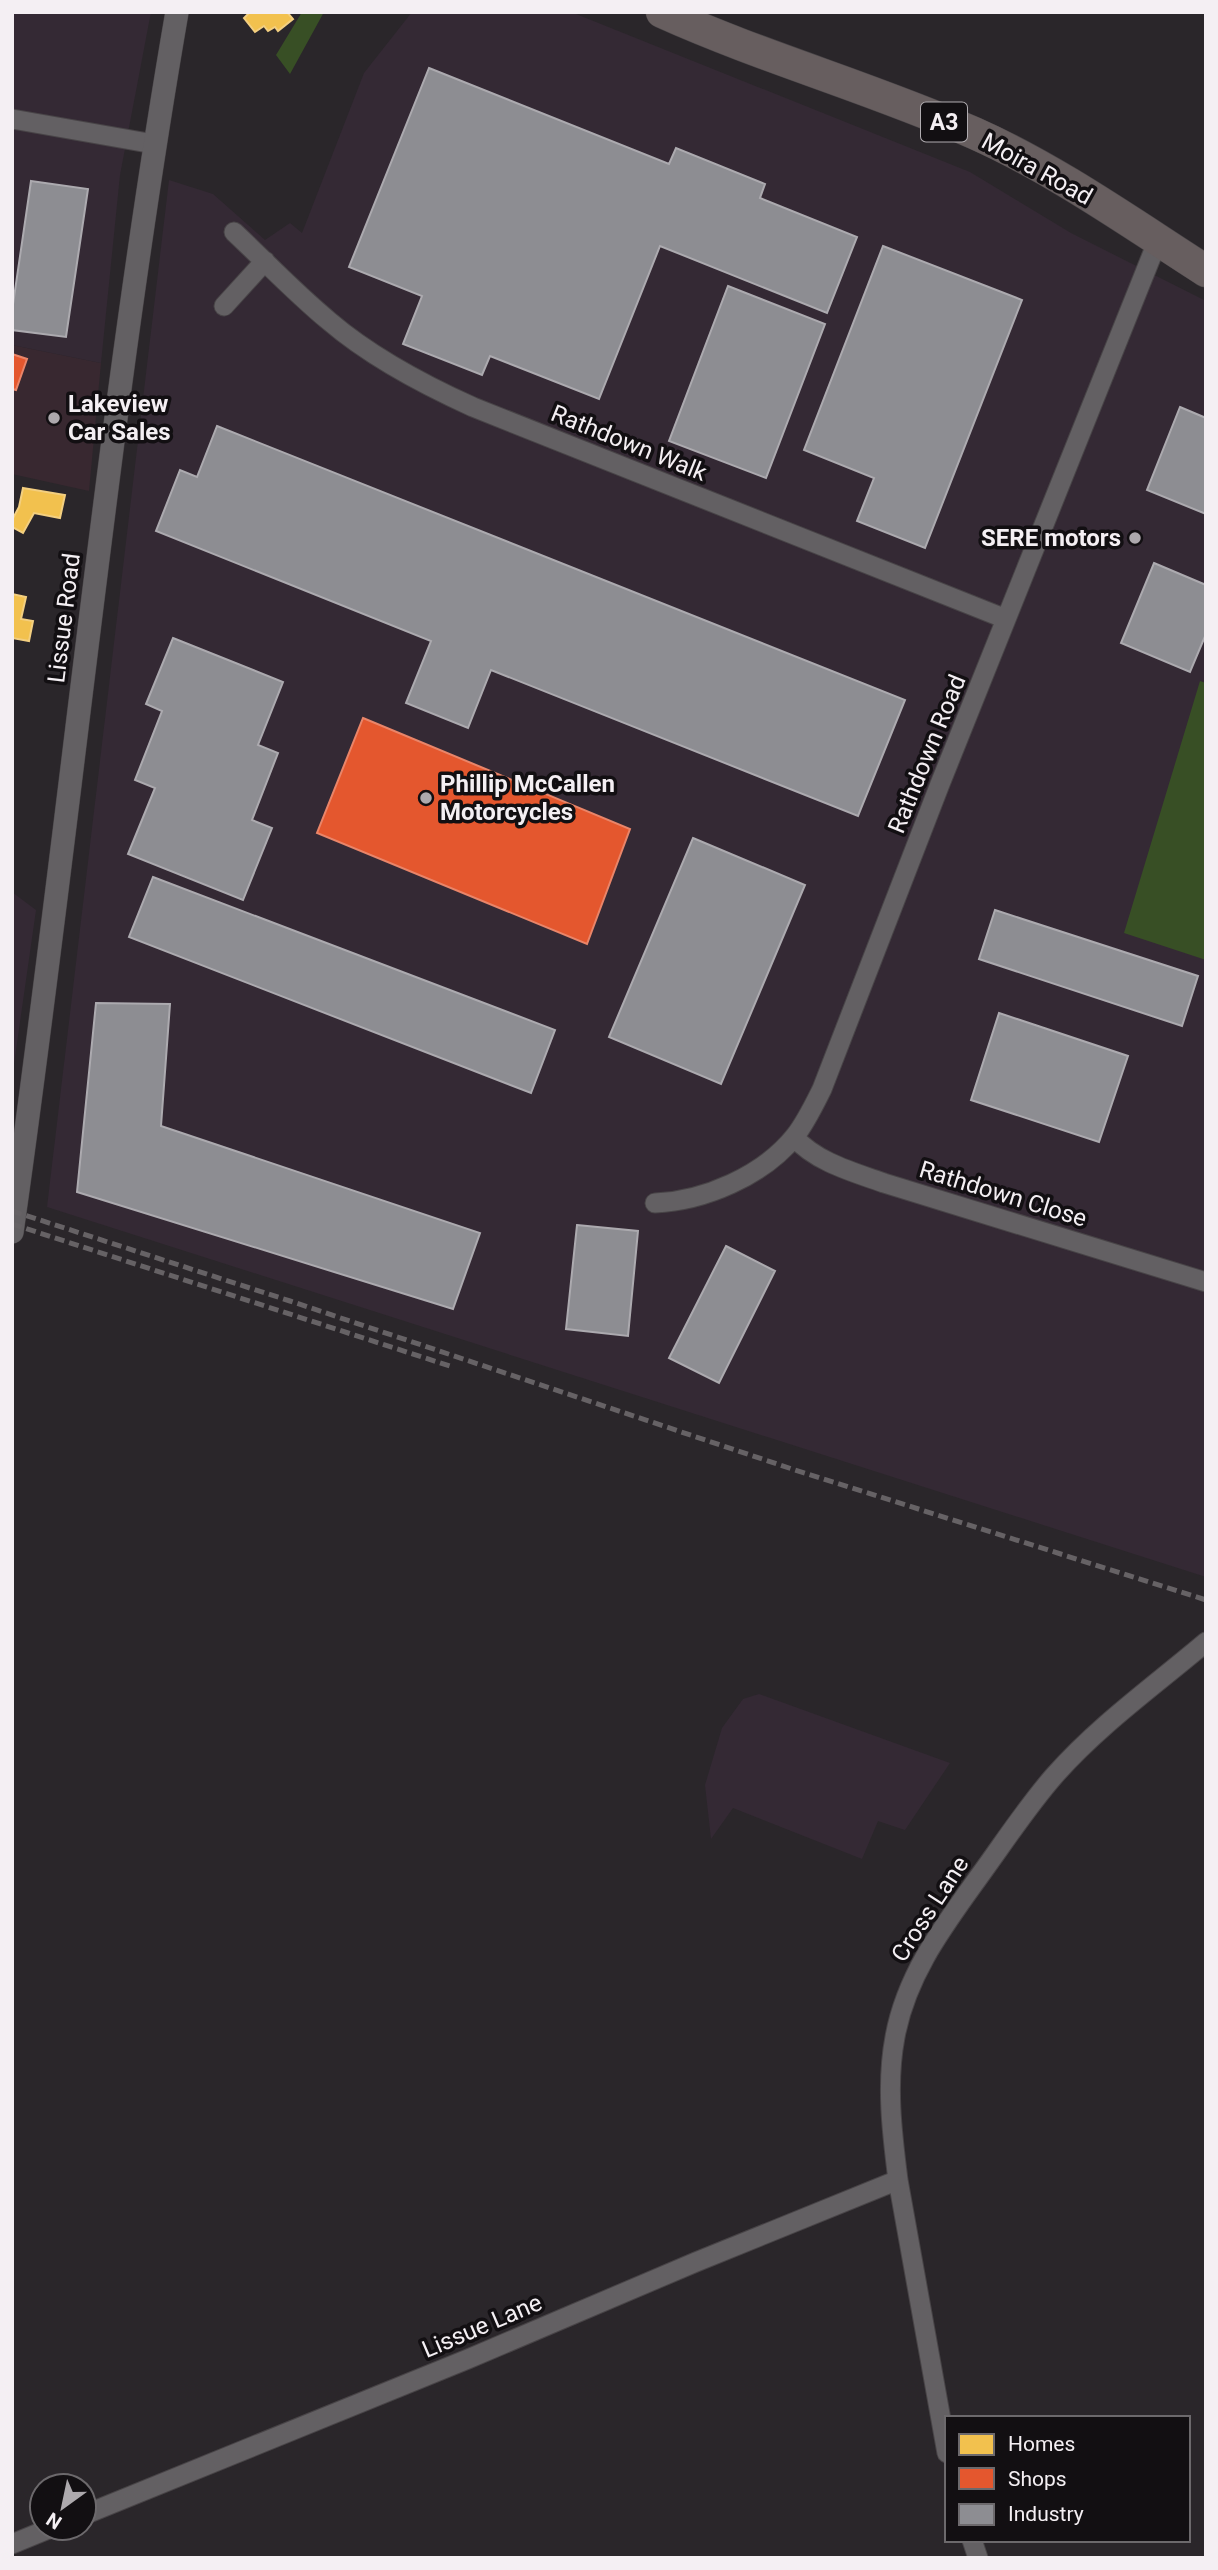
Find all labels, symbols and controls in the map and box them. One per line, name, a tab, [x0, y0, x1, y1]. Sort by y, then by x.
road number: A3	[921, 102, 967, 141]
street label: Moira Road	[977, 127, 1097, 211]
place label: Lakeview Car Sales	[68, 390, 171, 446]
street label: Rathdown Walk	[547, 399, 712, 487]
marker: Lakeview Car Sales	[46, 410, 62, 426]
place label: SERE motors	[981, 524, 1121, 552]
marker: SERE motors	[1127, 530, 1143, 546]
street label: Lissue Road	[42, 552, 86, 684]
street label: Rathdown Road	[882, 671, 972, 837]
place label: Phillip McCallen Motorcycles	[440, 770, 615, 826]
marker: Phillip McCallen Motorcycles	[418, 790, 434, 806]
street label: Rathdown Close	[916, 1155, 1090, 1233]
street label: Cross Lane	[886, 1851, 974, 1967]
street label: Lissue Lane	[418, 2288, 546, 2364]
legend	[945, 2416, 1190, 2542]
text: Homes	[1008, 2432, 1075, 2456]
text: Shops	[1008, 2467, 1067, 2491]
north arrow	[28, 2472, 98, 2542]
text: Industry	[1008, 2502, 1084, 2526]
text: N	[42, 2508, 66, 2534]

